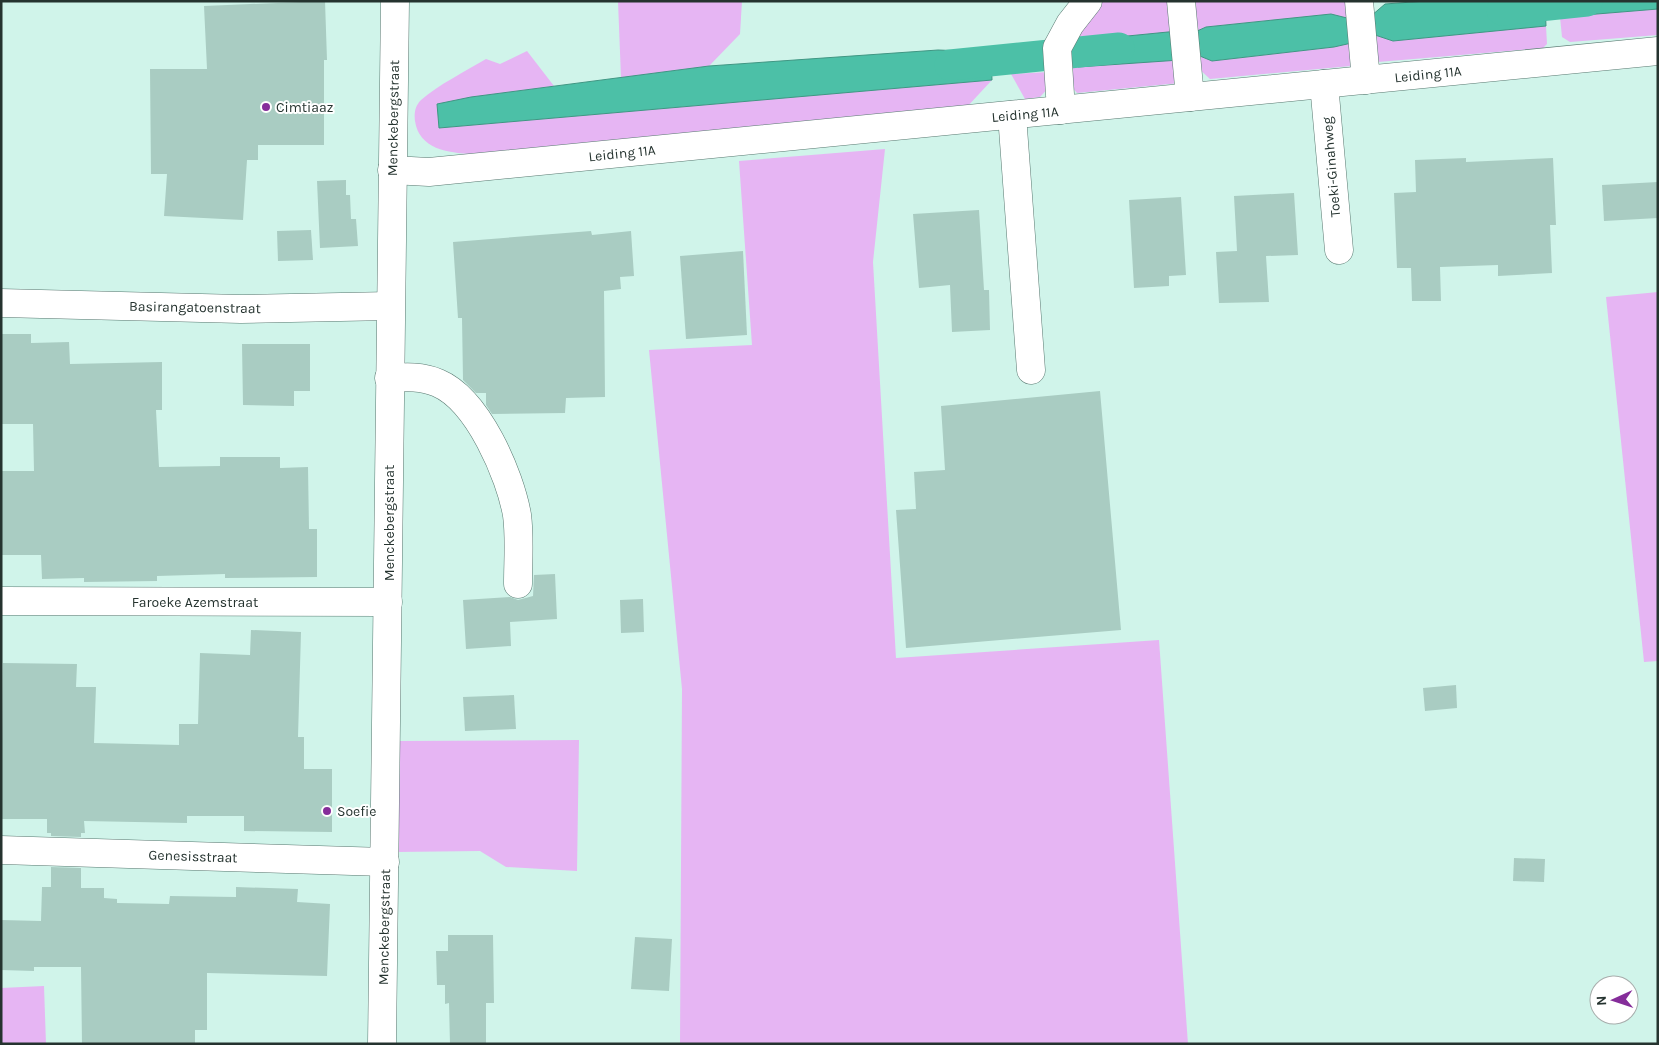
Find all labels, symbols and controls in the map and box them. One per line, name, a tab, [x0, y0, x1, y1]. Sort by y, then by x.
street label: Menckebergstraat	[384, 60, 403, 176]
street label: Leiding 11A	[1394, 63, 1462, 86]
place label: Cimtiaaz	[276, 99, 333, 116]
marker: Cimtiaaz	[260, 101, 272, 113]
street label: Leiding 11A	[991, 103, 1059, 126]
street label: Toeki-Ginahweg	[1319, 116, 1344, 218]
street label: Leiding 11A	[588, 142, 656, 165]
street label: Basirangatoenstraat	[129, 298, 261, 317]
street label: Menckebergstraat	[381, 465, 398, 581]
street label: Faroeke Azemstraat	[132, 594, 258, 611]
place label: Soefie	[337, 803, 376, 820]
marker: Soefie	[321, 805, 333, 817]
street label: Genesisstraat	[148, 846, 238, 867]
street label: Menckebergstraat	[375, 869, 394, 985]
north arrow	[1589, 975, 1639, 1025]
text: N	[1593, 995, 1610, 1006]

